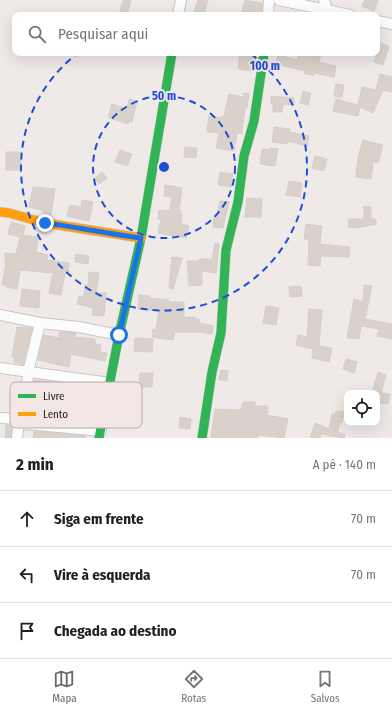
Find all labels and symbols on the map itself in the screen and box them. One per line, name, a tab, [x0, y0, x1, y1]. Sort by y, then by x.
text: 100 m	[250, 59, 280, 73]
text: 50 m	[152, 89, 176, 103]
centre of rings	[157, 160, 171, 174]
route end	[36, 214, 54, 232]
route start	[110, 326, 128, 344]
legend	[10, 382, 142, 428]
text: Livre	[43, 390, 65, 403]
text: Lento	[43, 408, 68, 421]

